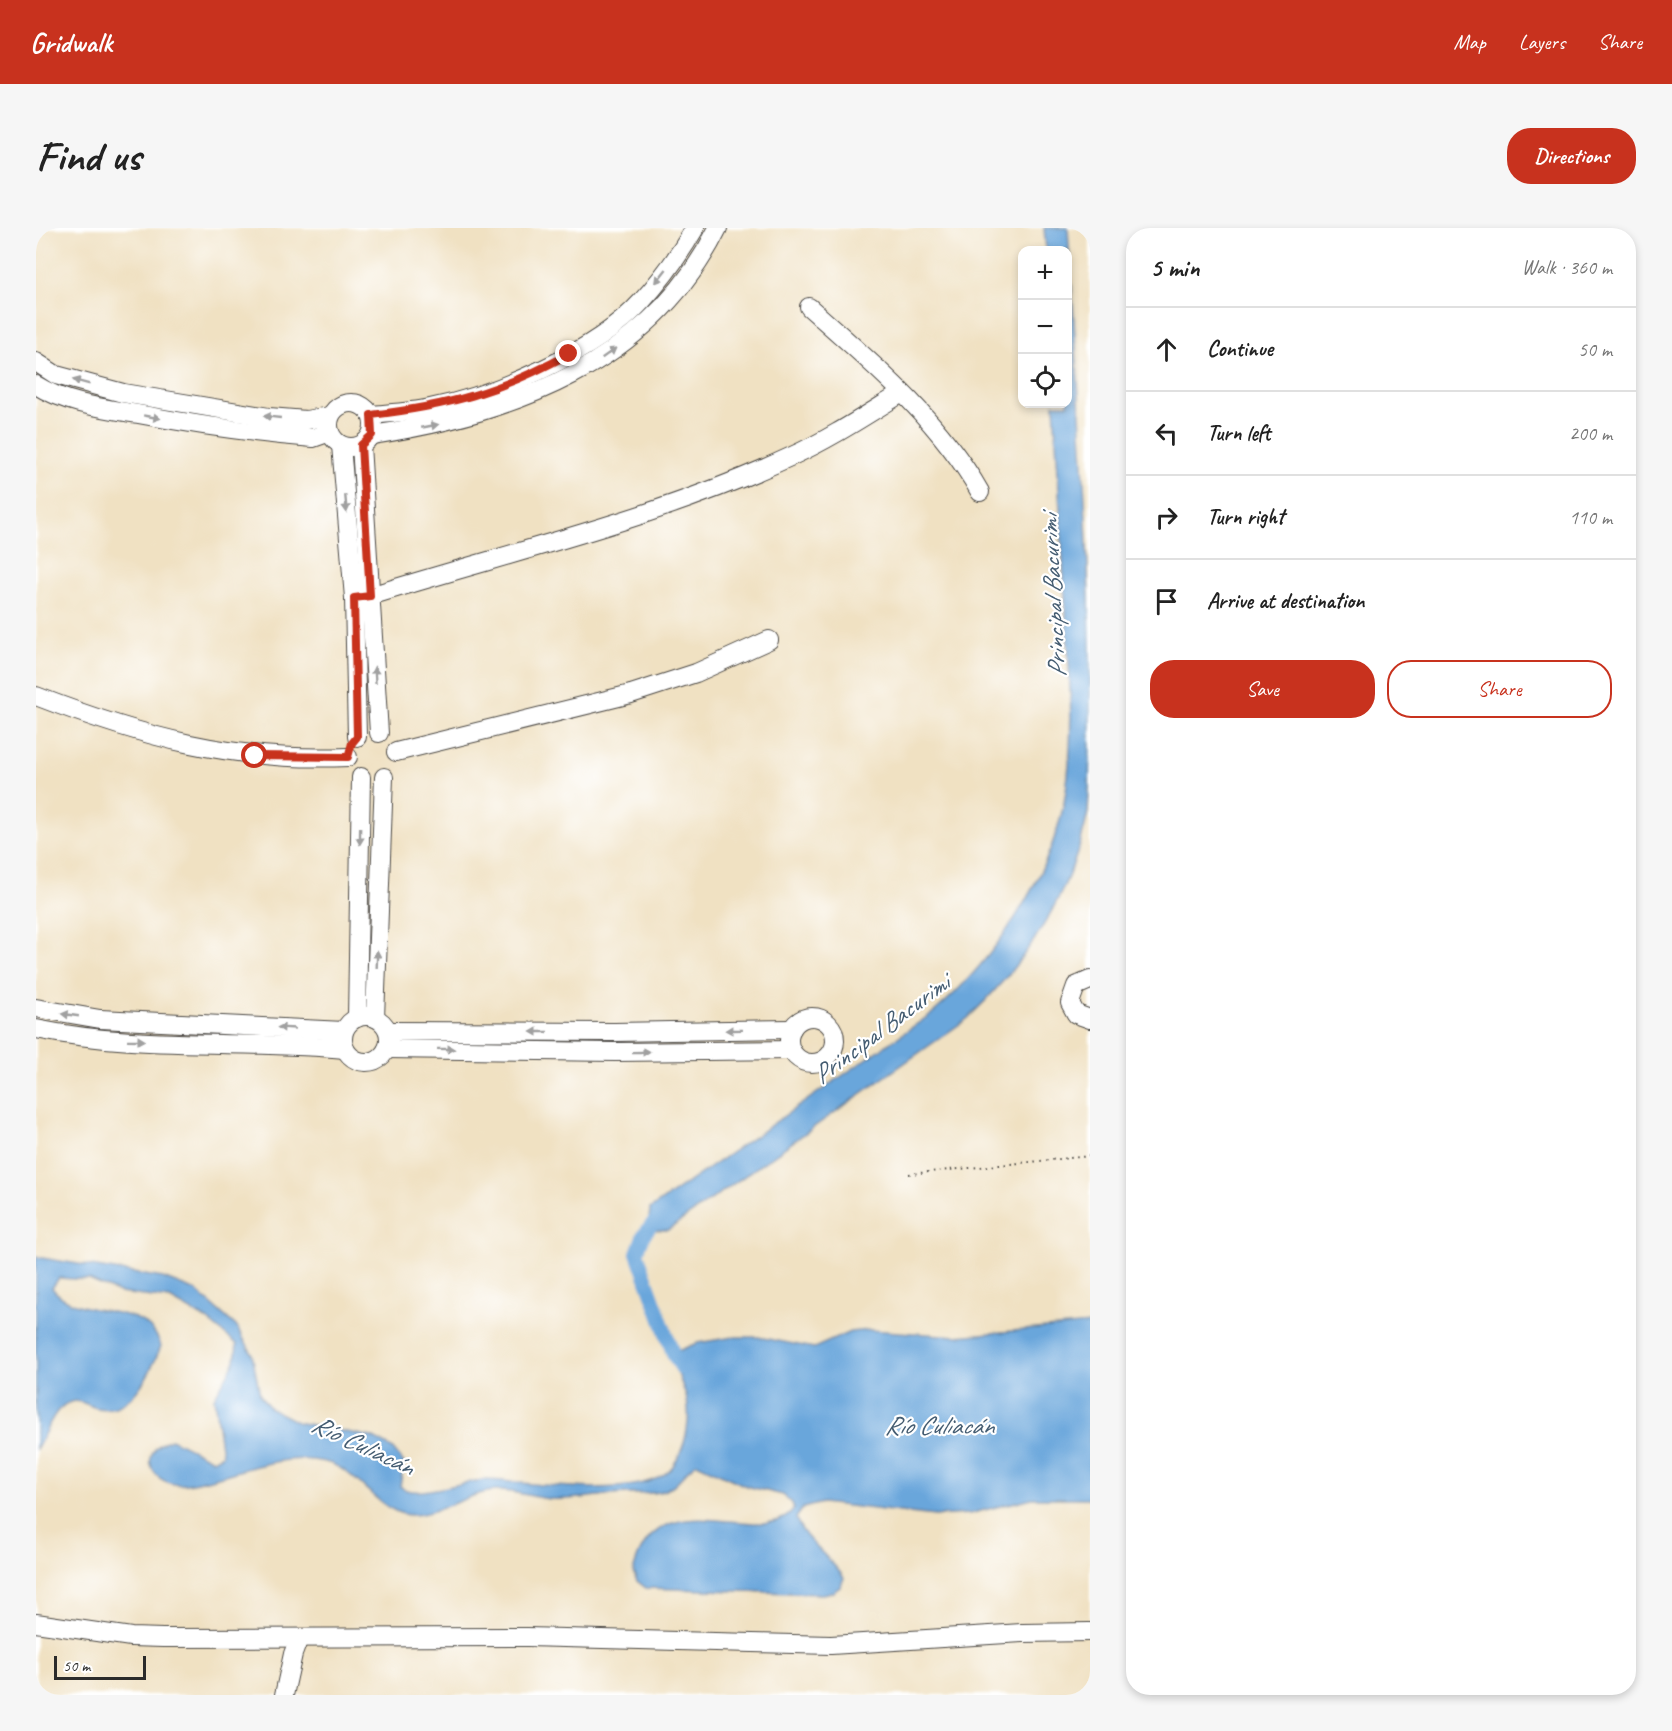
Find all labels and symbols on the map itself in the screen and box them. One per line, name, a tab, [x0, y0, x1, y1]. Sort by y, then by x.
one-way arrow	[655, 268, 668, 284]
route end	[555, 340, 581, 366]
one-way arrow	[600, 347, 616, 359]
one-way arrow	[72, 377, 90, 386]
one-way arrow	[263, 412, 282, 422]
one-way arrow	[143, 413, 162, 422]
one-way arrow	[420, 421, 439, 430]
one-way arrow	[341, 494, 351, 513]
water label: Principal Bacurimi	[1032, 508, 1074, 678]
one-way arrow	[371, 665, 380, 684]
route start	[241, 742, 267, 768]
one-way arrow	[355, 826, 365, 845]
one-way arrow	[373, 950, 382, 969]
water label: Principal Bacurimi	[806, 963, 961, 1091]
one-way arrow	[61, 1010, 80, 1019]
one-way arrow	[276, 1024, 295, 1033]
one-way arrow	[724, 1025, 743, 1035]
one-way arrow	[529, 1027, 548, 1037]
one-way arrow	[126, 1036, 145, 1045]
one-way arrow	[436, 1045, 455, 1054]
one-way arrow	[631, 1047, 650, 1056]
water label: Río Culiacán	[307, 1407, 421, 1484]
water label: Río Culiacán	[885, 1409, 996, 1442]
scale bar	[54, 1653, 146, 1680]

